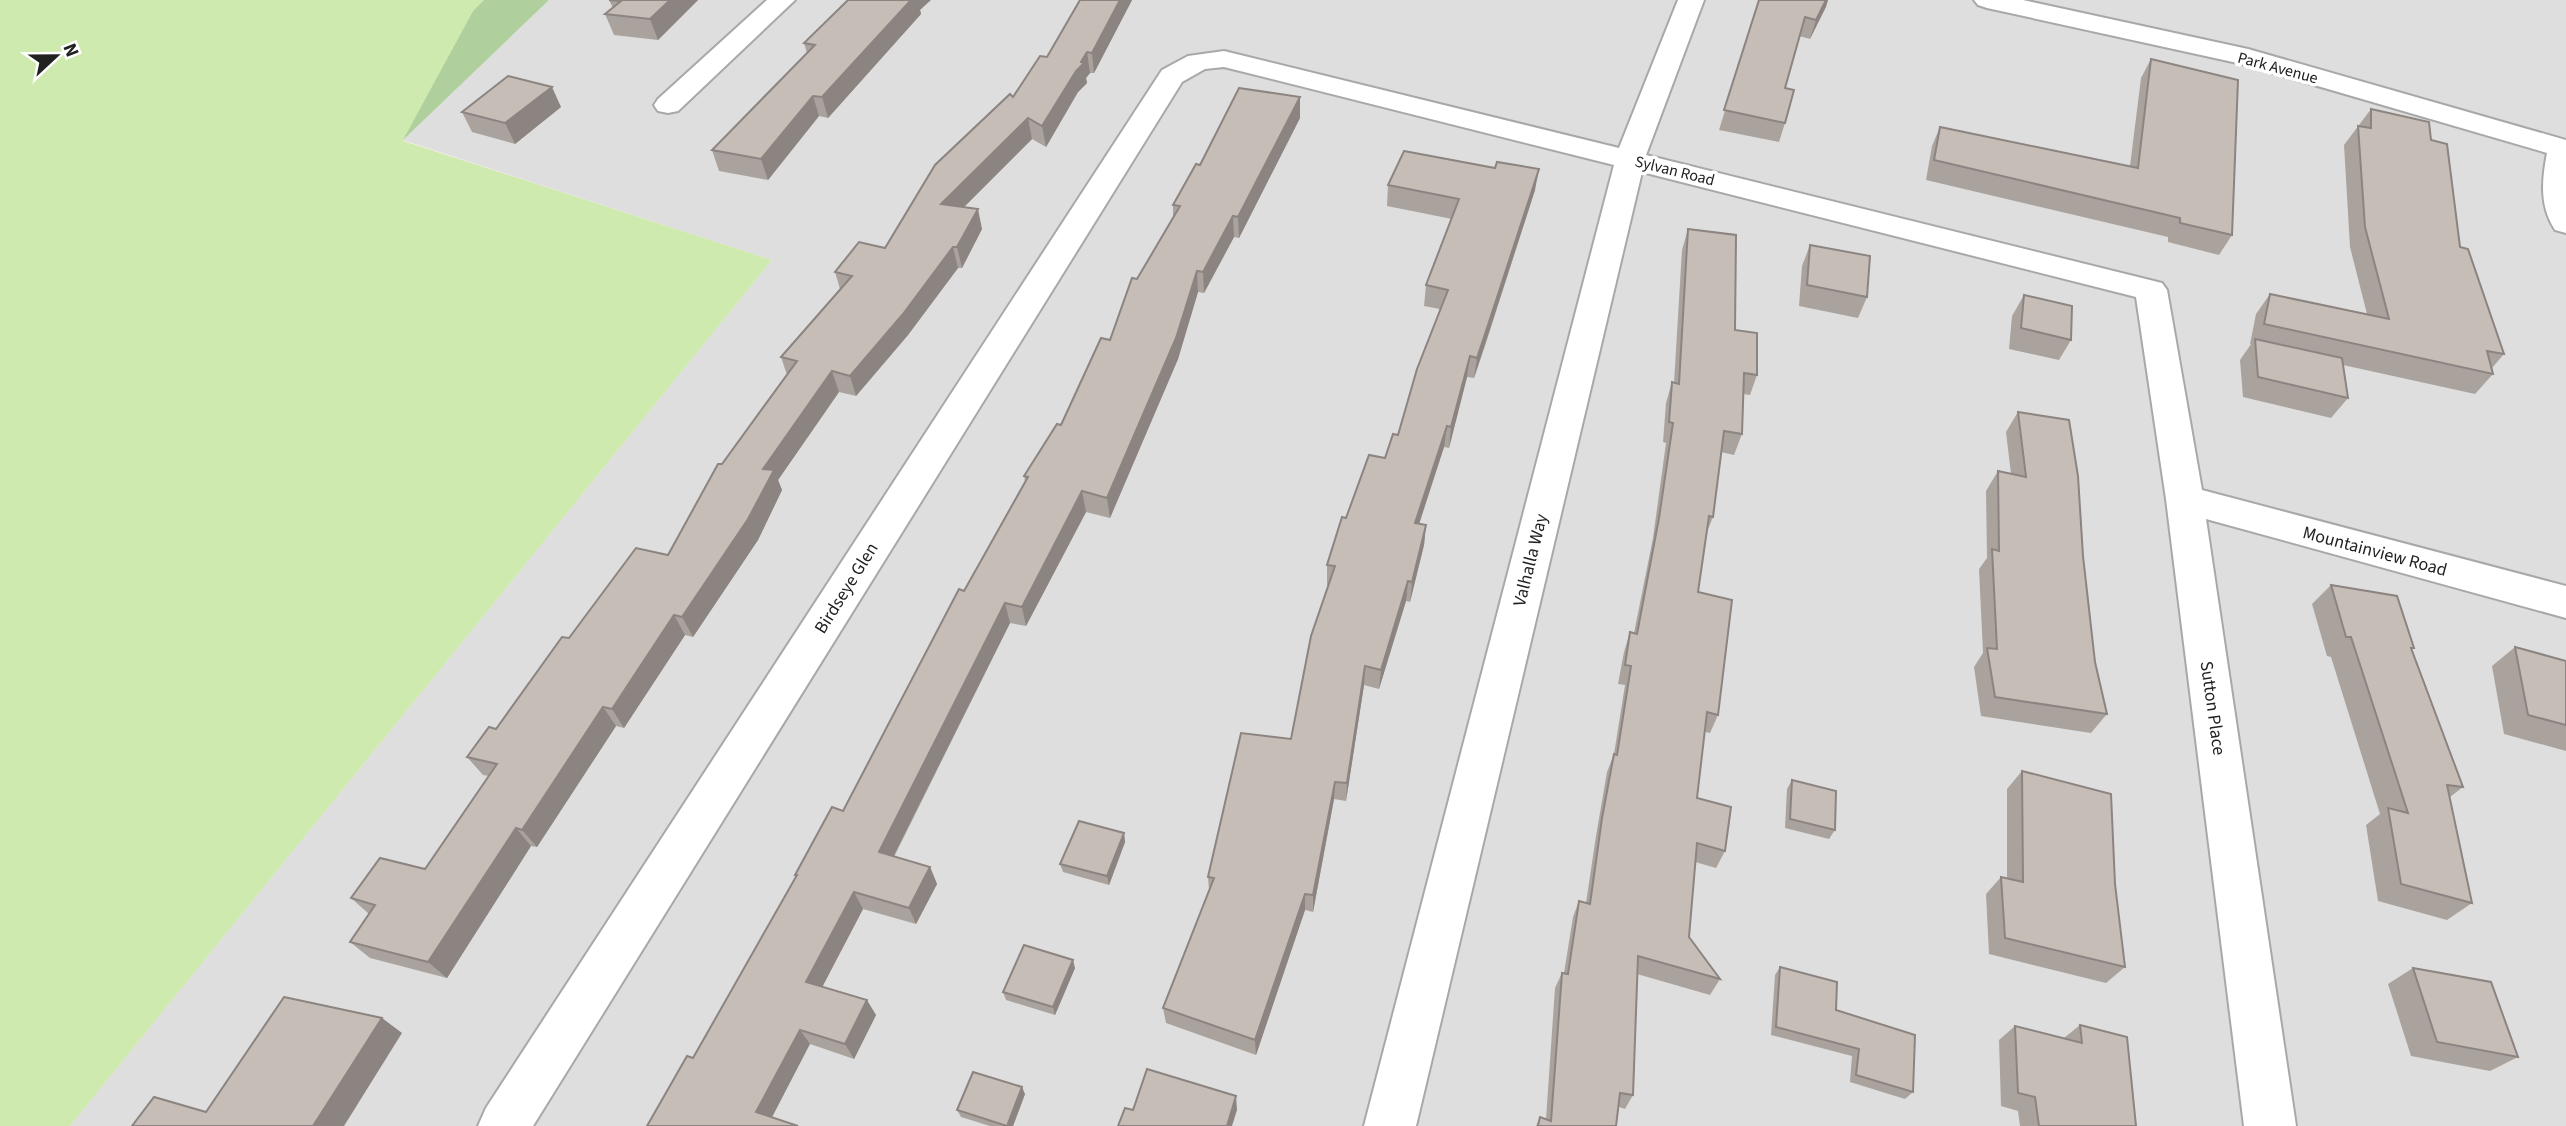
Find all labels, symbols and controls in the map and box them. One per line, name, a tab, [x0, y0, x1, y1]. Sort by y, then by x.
north arrow	[21, 21, 91, 91]
text: N	[55, 39, 85, 61]
street label: Park Avenue	[2235, 47, 2320, 89]
street label: Sylvan Road	[1633, 150, 1717, 192]
street label: Valhalla Way	[1507, 511, 1554, 609]
street label: Mountainview Road	[2300, 520, 2450, 583]
street label: Birdseye Glen	[809, 538, 884, 639]
street label: Sutton Place	[2194, 659, 2231, 757]

